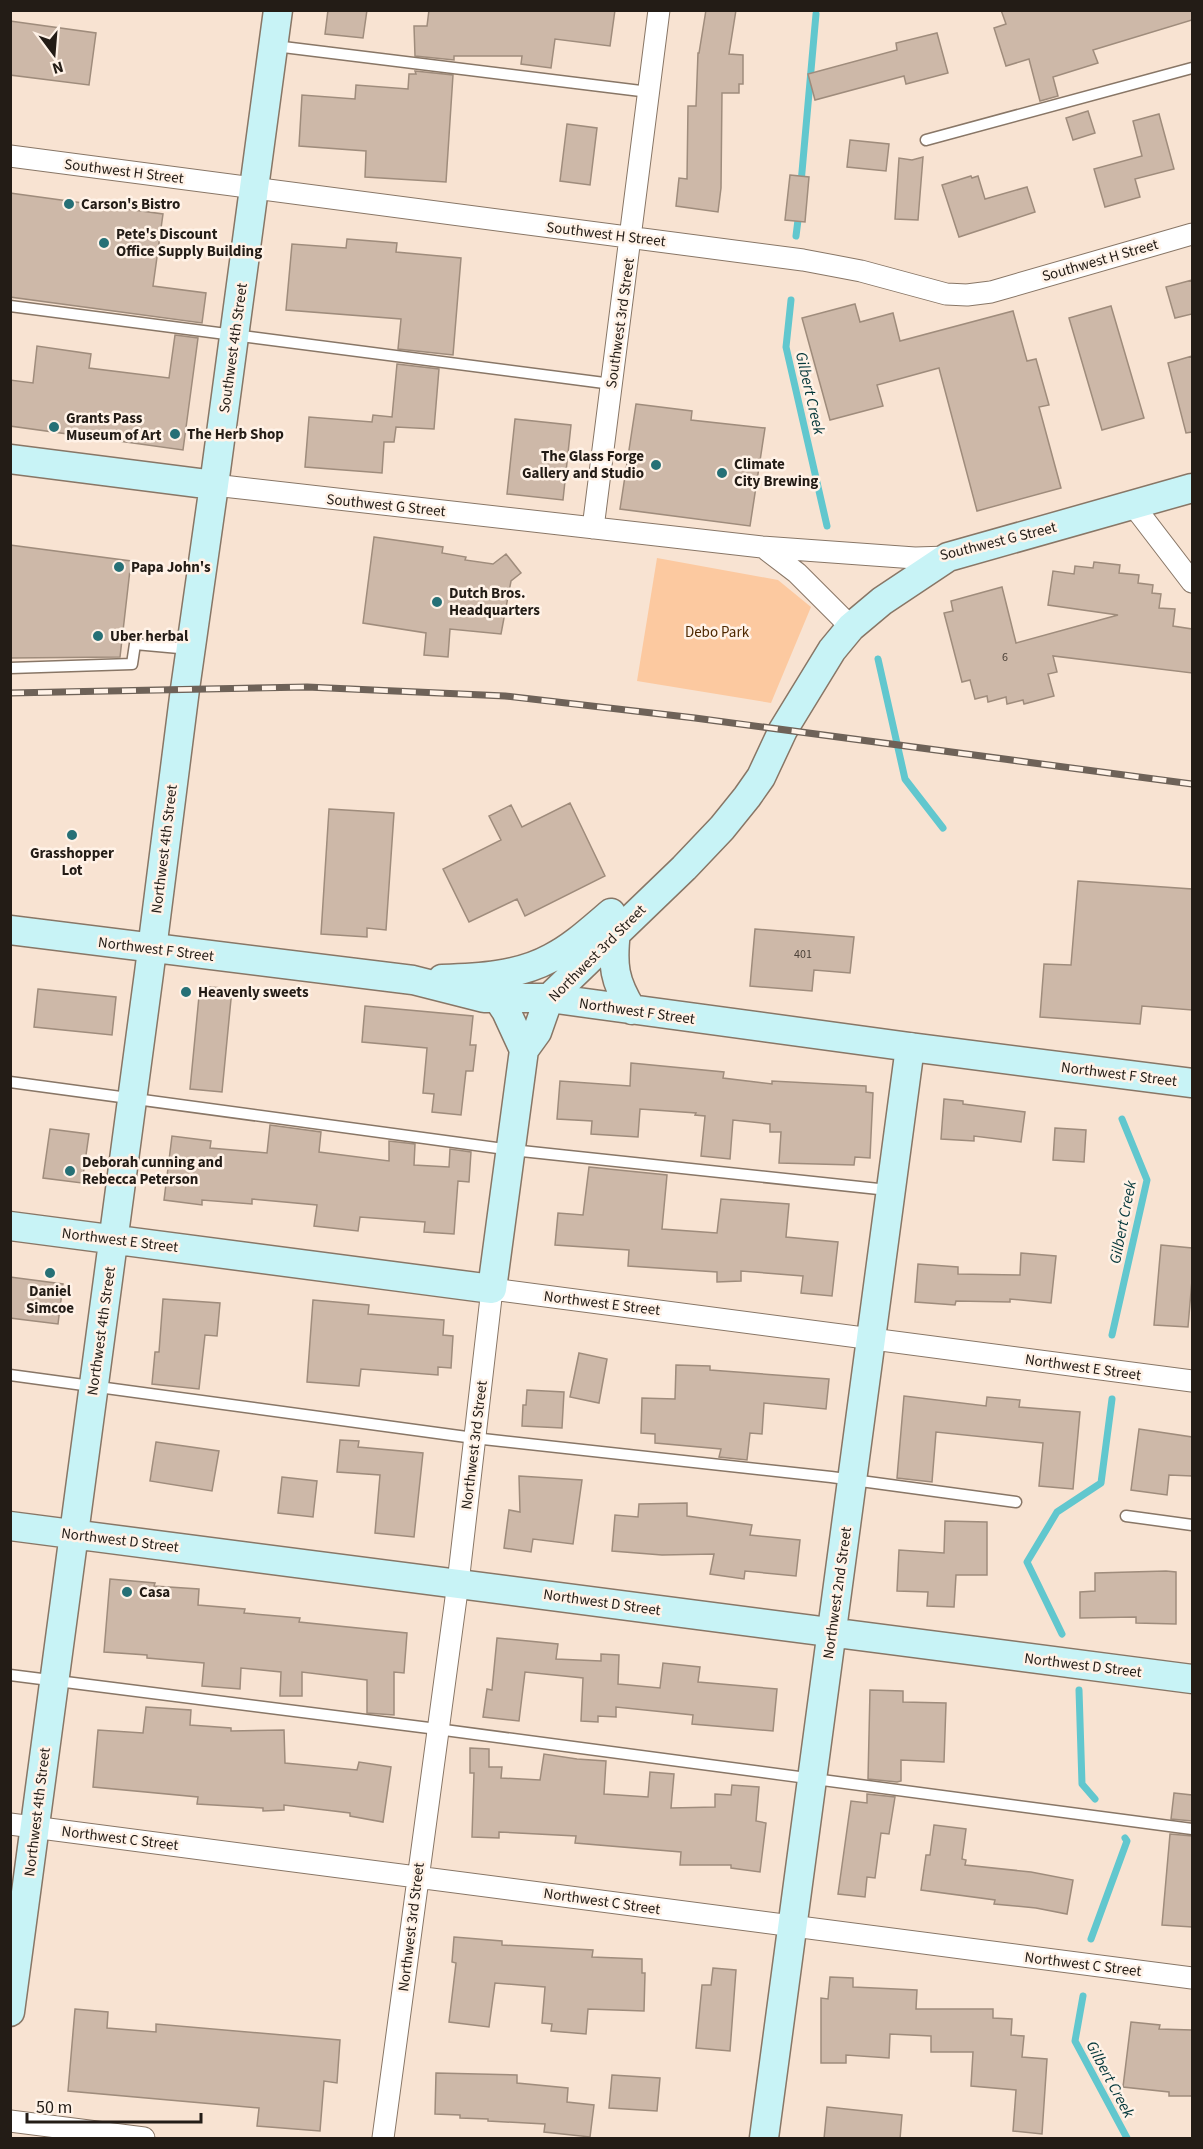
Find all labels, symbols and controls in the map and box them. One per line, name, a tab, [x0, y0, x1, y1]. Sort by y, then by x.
north arrow	[24, 24, 84, 84]
text: N	[50, 55, 66, 79]
street label: Southwest H Street	[63, 154, 185, 189]
place label: Carson's Bistro	[81, 194, 180, 215]
marker: Carson's Bistro	[62, 197, 76, 211]
street label: Southwest H Street	[545, 217, 667, 252]
place label: Pete's Discount Office Supply Building	[116, 224, 262, 262]
street label: Southwest H Street	[1040, 234, 1161, 287]
marker: Pete's Discount Office Supply Building	[97, 236, 111, 250]
street label: Southwest 3rd Street	[601, 257, 640, 389]
street label: Southwest 4th Street	[214, 282, 253, 414]
water label: Gilbert Creek	[790, 350, 830, 437]
place label: Grants Pass Museum of Art	[66, 408, 162, 446]
marker: Grants Pass Museum of Art	[47, 420, 61, 434]
place label: The Herb Shop	[187, 424, 284, 445]
marker: The Herb Shop	[168, 427, 182, 441]
place label: The Glass Forge Gallery and Studio	[522, 446, 644, 484]
place label: Climate City Brewing	[734, 454, 818, 492]
marker: The Glass Forge Gallery and Studio	[649, 458, 663, 472]
marker: Climate City Brewing	[715, 466, 729, 480]
street label: Southwest G Street	[325, 489, 447, 522]
street label: Southwest G Street	[938, 517, 1059, 566]
place label: Papa John's	[131, 557, 211, 578]
marker: Papa John's	[112, 560, 126, 574]
place label: Dutch Bros. Headquarters	[449, 583, 540, 621]
marker: Dutch Bros. Headquarters	[430, 595, 444, 609]
park label: Debo Park	[685, 622, 750, 643]
place label: Uber herbal	[110, 626, 189, 647]
marker: Uber herbal	[91, 629, 105, 643]
house number: 6	[1002, 649, 1008, 666]
street label: Northwest 4th Street	[146, 783, 183, 915]
marker: Grasshopper Lot	[65, 828, 79, 842]
place label: Grasshopper Lot	[30, 843, 114, 881]
street label: Northwest 3rd Street	[544, 900, 651, 1007]
street label: Northwest F Street	[97, 932, 215, 967]
house number: 401	[794, 946, 812, 963]
place label: Heavenly sweets	[198, 982, 309, 1003]
marker: Heavenly sweets	[179, 985, 193, 999]
street label: Northwest F Street	[578, 993, 696, 1030]
street label: Northwest F Street	[1060, 1057, 1178, 1092]
place label: Deborah cunning and Rebecca Peterson	[82, 1152, 223, 1190]
marker: Deborah cunning and Rebecca Peterson	[63, 1164, 77, 1178]
water label: Gilbert Creek	[1104, 1178, 1142, 1266]
street label: Northwest E Street	[61, 1223, 179, 1258]
street label: Northwest 4th Street	[82, 1265, 121, 1397]
marker: Daniel Simcoe	[43, 1266, 57, 1280]
place label: Daniel Simcoe	[26, 1281, 74, 1319]
street label: Northwest E Street	[543, 1286, 661, 1321]
street label: Northwest E Street	[1024, 1349, 1142, 1386]
street label: Northwest 3rd Street	[456, 1379, 493, 1511]
street label: Northwest D Street	[60, 1523, 180, 1558]
street label: Northwest 2nd Street	[818, 1526, 857, 1660]
place label: Casa	[139, 1582, 170, 1603]
street label: Northwest D Street	[542, 1584, 662, 1621]
marker: Casa	[120, 1585, 134, 1599]
street label: Northwest D Street	[1023, 1648, 1143, 1683]
street label: Northwest 4th Street	[19, 1746, 56, 1878]
street label: Northwest C Street	[60, 1821, 180, 1856]
street label: Northwest 3rd Street	[393, 1861, 430, 1993]
street label: Northwest C Street	[542, 1883, 662, 1920]
street label: Northwest C Street	[1023, 1947, 1143, 1982]
water label: Gilbert Creek	[1081, 2037, 1140, 2122]
scale bar	[27, 2086, 201, 2124]
text: 50 m	[36, 2095, 72, 2120]

